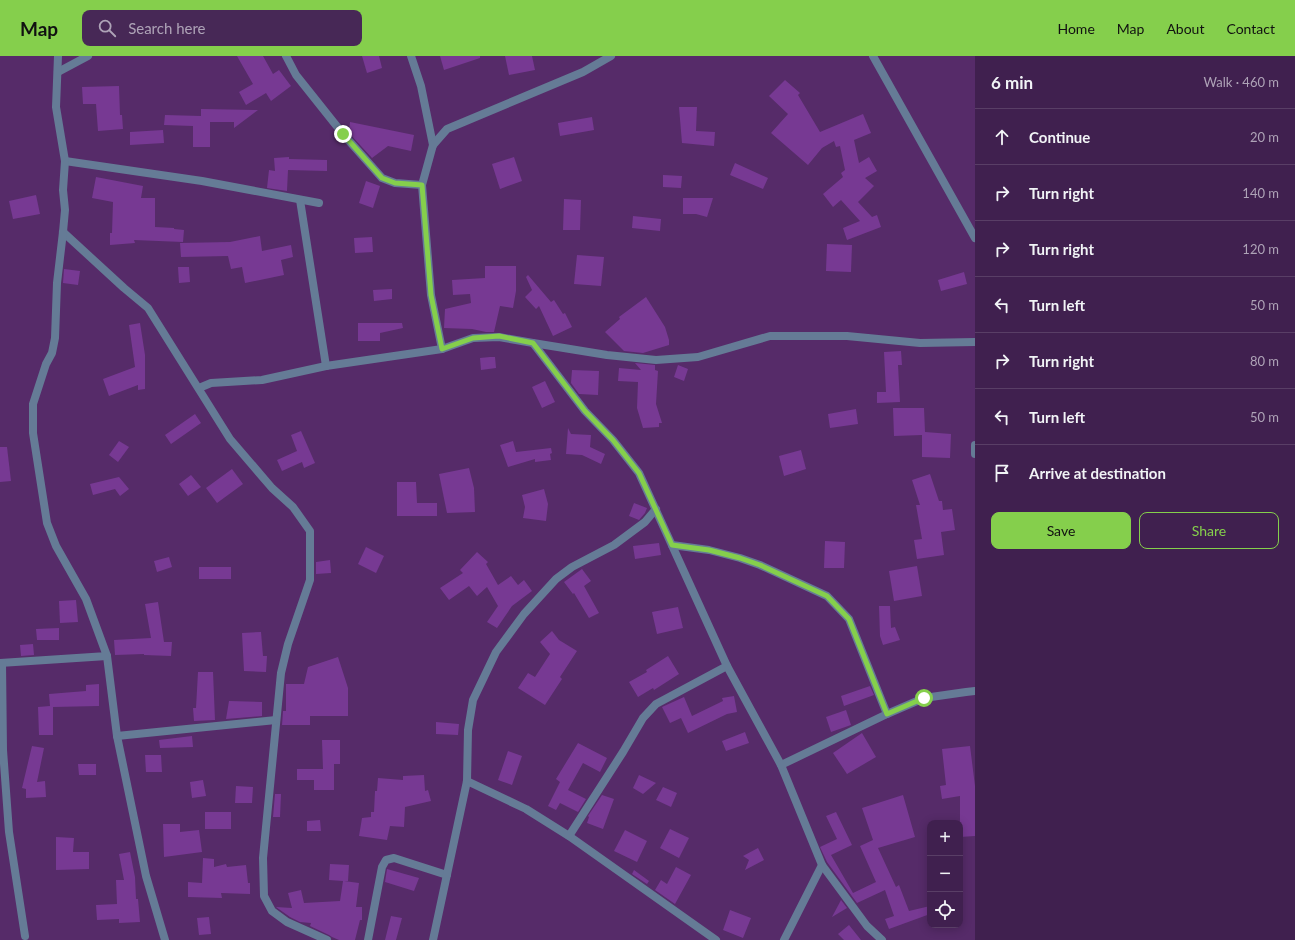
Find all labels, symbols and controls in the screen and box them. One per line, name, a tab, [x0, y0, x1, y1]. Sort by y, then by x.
search box	[82, 10, 362, 46]
text: Map	[20, 17, 58, 40]
icon: search	[96, 17, 118, 39]
text: Search here	[128, 19, 206, 37]
text: Home	[1057, 20, 1095, 37]
text: Map	[1117, 20, 1144, 37]
text: About	[1166, 20, 1204, 37]
text: Contact	[1226, 20, 1275, 37]
text: 6 min	[991, 72, 1033, 93]
text: Walk · 460 m	[1203, 74, 1279, 90]
route end	[334, 125, 352, 143]
icon: ahead	[991, 126, 1013, 148]
text: Continue	[1029, 128, 1090, 146]
text: 20 m	[1250, 129, 1279, 145]
icon: right	[991, 182, 1013, 204]
text: Turn right	[1029, 184, 1094, 202]
text: 140 m	[1242, 185, 1279, 201]
icon: right	[991, 238, 1013, 260]
text: Turn right	[1029, 240, 1094, 258]
text: 120 m	[1242, 241, 1279, 257]
icon: left	[991, 294, 1013, 316]
text: Turn left	[1029, 296, 1085, 314]
text: 50 m	[1250, 297, 1279, 313]
icon: right	[991, 350, 1013, 372]
text: Turn right	[1029, 352, 1094, 370]
text: 80 m	[1250, 353, 1279, 369]
icon: left	[991, 406, 1013, 428]
text: Turn left	[1029, 408, 1085, 426]
text: 50 m	[1250, 409, 1279, 425]
icon: arrive	[991, 462, 1013, 484]
text: Arrive at destination	[1029, 464, 1166, 482]
button: Save	[991, 512, 1131, 549]
button: Share	[1139, 512, 1279, 549]
route start	[915, 689, 933, 707]
map controls	[927, 820, 963, 928]
button: +	[927, 820, 963, 856]
button: −	[927, 856, 963, 892]
button: locate	[927, 892, 963, 928]

